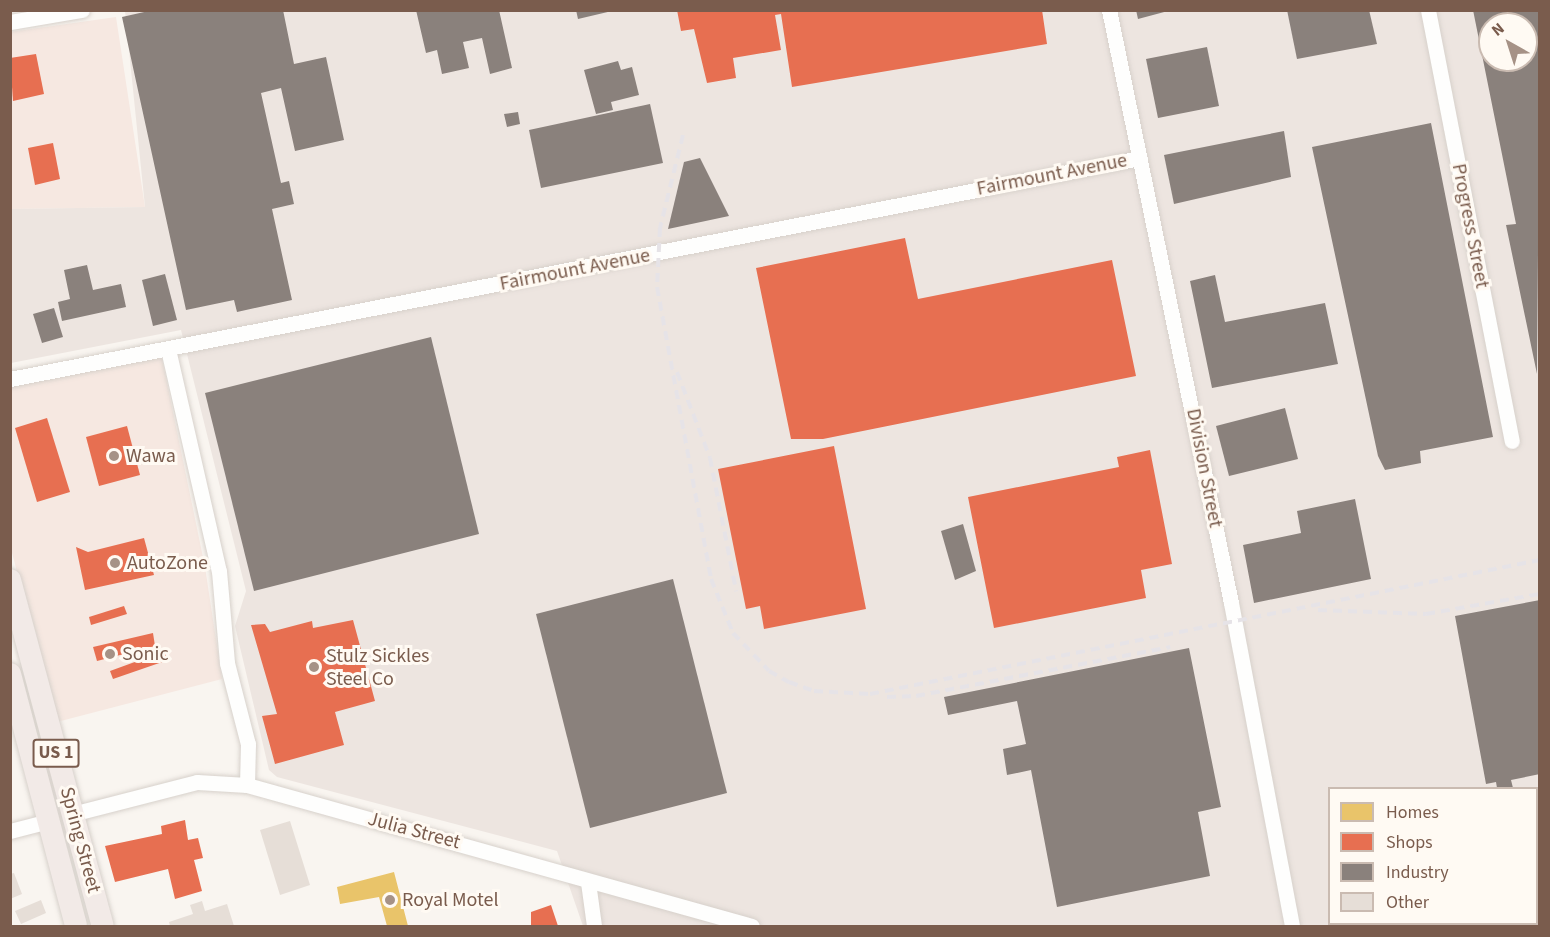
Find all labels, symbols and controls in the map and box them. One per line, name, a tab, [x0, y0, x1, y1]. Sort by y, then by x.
north arrow	[1478, 12, 1538, 72]
text: N	[1487, 18, 1509, 41]
street label: Fairmount Avenue	[975, 149, 1129, 201]
street label: Progress Street	[1446, 162, 1494, 290]
street label: Fairmount Avenue	[498, 244, 652, 296]
street label: Division Street	[1181, 406, 1227, 530]
place label: Wawa	[126, 444, 176, 468]
marker: Wawa	[107, 449, 121, 463]
place label: AutoZone	[127, 551, 208, 575]
marker: AutoZone	[108, 556, 122, 570]
place label: Sonic	[122, 642, 168, 666]
place label: Stulz Sickles Steel Co	[326, 644, 429, 691]
marker: Sonic	[103, 647, 117, 661]
marker: Stulz Sickles Steel Co	[307, 660, 321, 674]
road number: US 1	[32, 738, 80, 768]
street label: Spring Street	[54, 784, 106, 896]
legend	[1328, 787, 1538, 925]
text: Homes	[1386, 800, 1439, 825]
street label: Julia Street	[365, 807, 463, 855]
text: Shops	[1386, 830, 1433, 855]
text: Industry	[1386, 860, 1449, 885]
place label: Royal Motel	[402, 888, 499, 912]
text: Other	[1386, 890, 1429, 915]
marker: Royal Motel	[383, 893, 397, 907]

